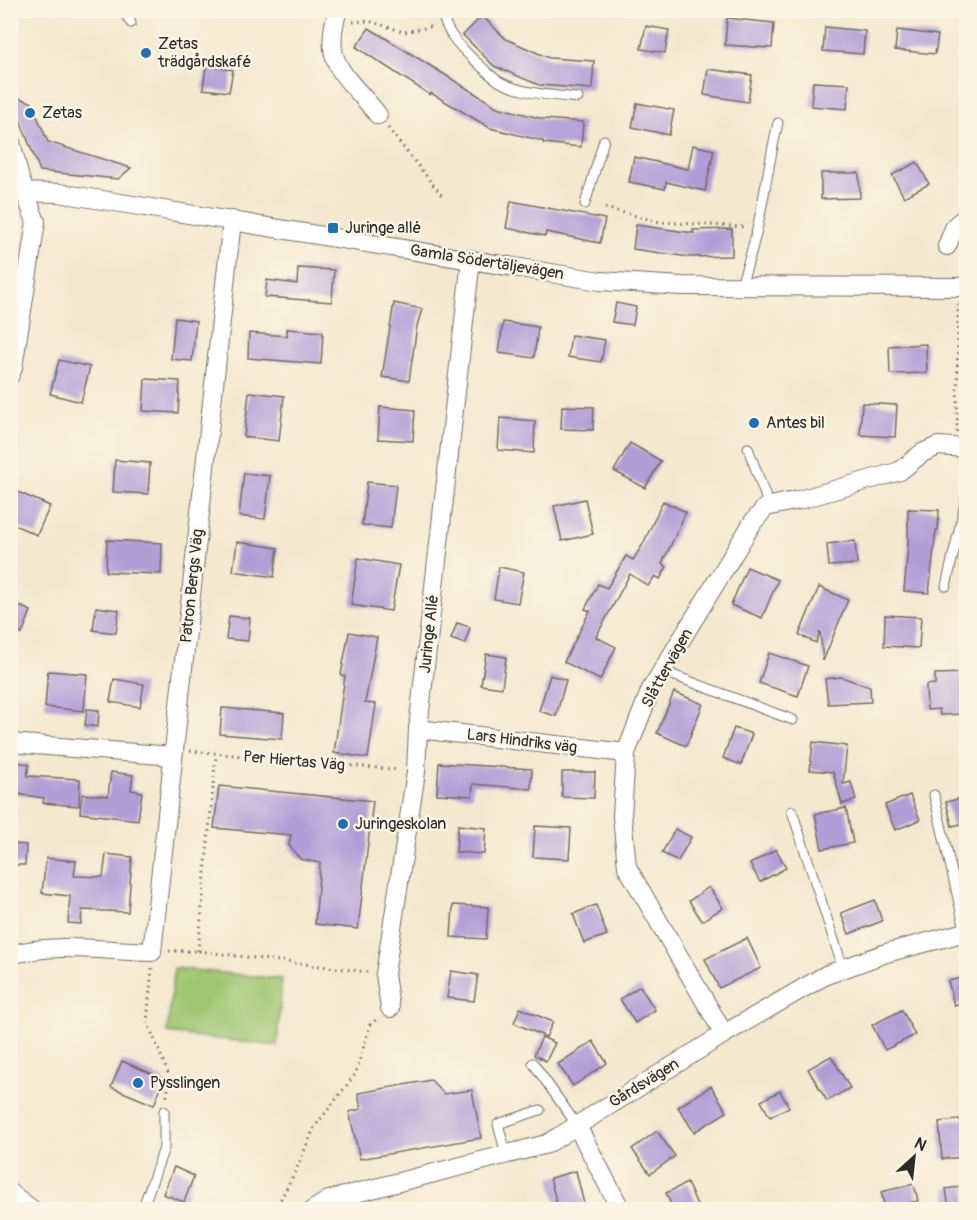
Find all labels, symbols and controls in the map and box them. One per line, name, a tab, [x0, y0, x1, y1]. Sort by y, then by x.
place label: Zetas trädgårdskafé	[157, 34, 251, 72]
marker: Zetas trädgårdskafé	[139, 46, 153, 60]
place label: Zetas	[42, 103, 82, 123]
marker: Zetas	[23, 106, 37, 120]
place label: Juringe allé	[345, 218, 421, 238]
marker: Juringe allé	[326, 221, 340, 235]
street label: Gamla Södertäljevägen	[409, 240, 565, 284]
place label: Antes bil	[766, 413, 825, 433]
marker: Antes bil	[747, 416, 761, 430]
street label: Patron Bergs Väg	[176, 528, 208, 644]
street label: Juringe Allé	[415, 594, 443, 674]
street label: Slåttervägen	[637, 625, 697, 711]
street label: Lars Hindriks väg	[466, 724, 578, 758]
street label: Per Hiertas Väg	[242, 747, 346, 775]
place label: Juringeskolan	[355, 814, 446, 834]
marker: Juringeskolan	[336, 817, 350, 831]
street label: Gårdsvägen	[605, 1054, 683, 1112]
place label: Pysslingen	[150, 1073, 220, 1093]
marker: Pysslingen	[131, 1076, 145, 1090]
north arrow	[884, 1127, 944, 1187]
text: N	[911, 1133, 930, 1156]

